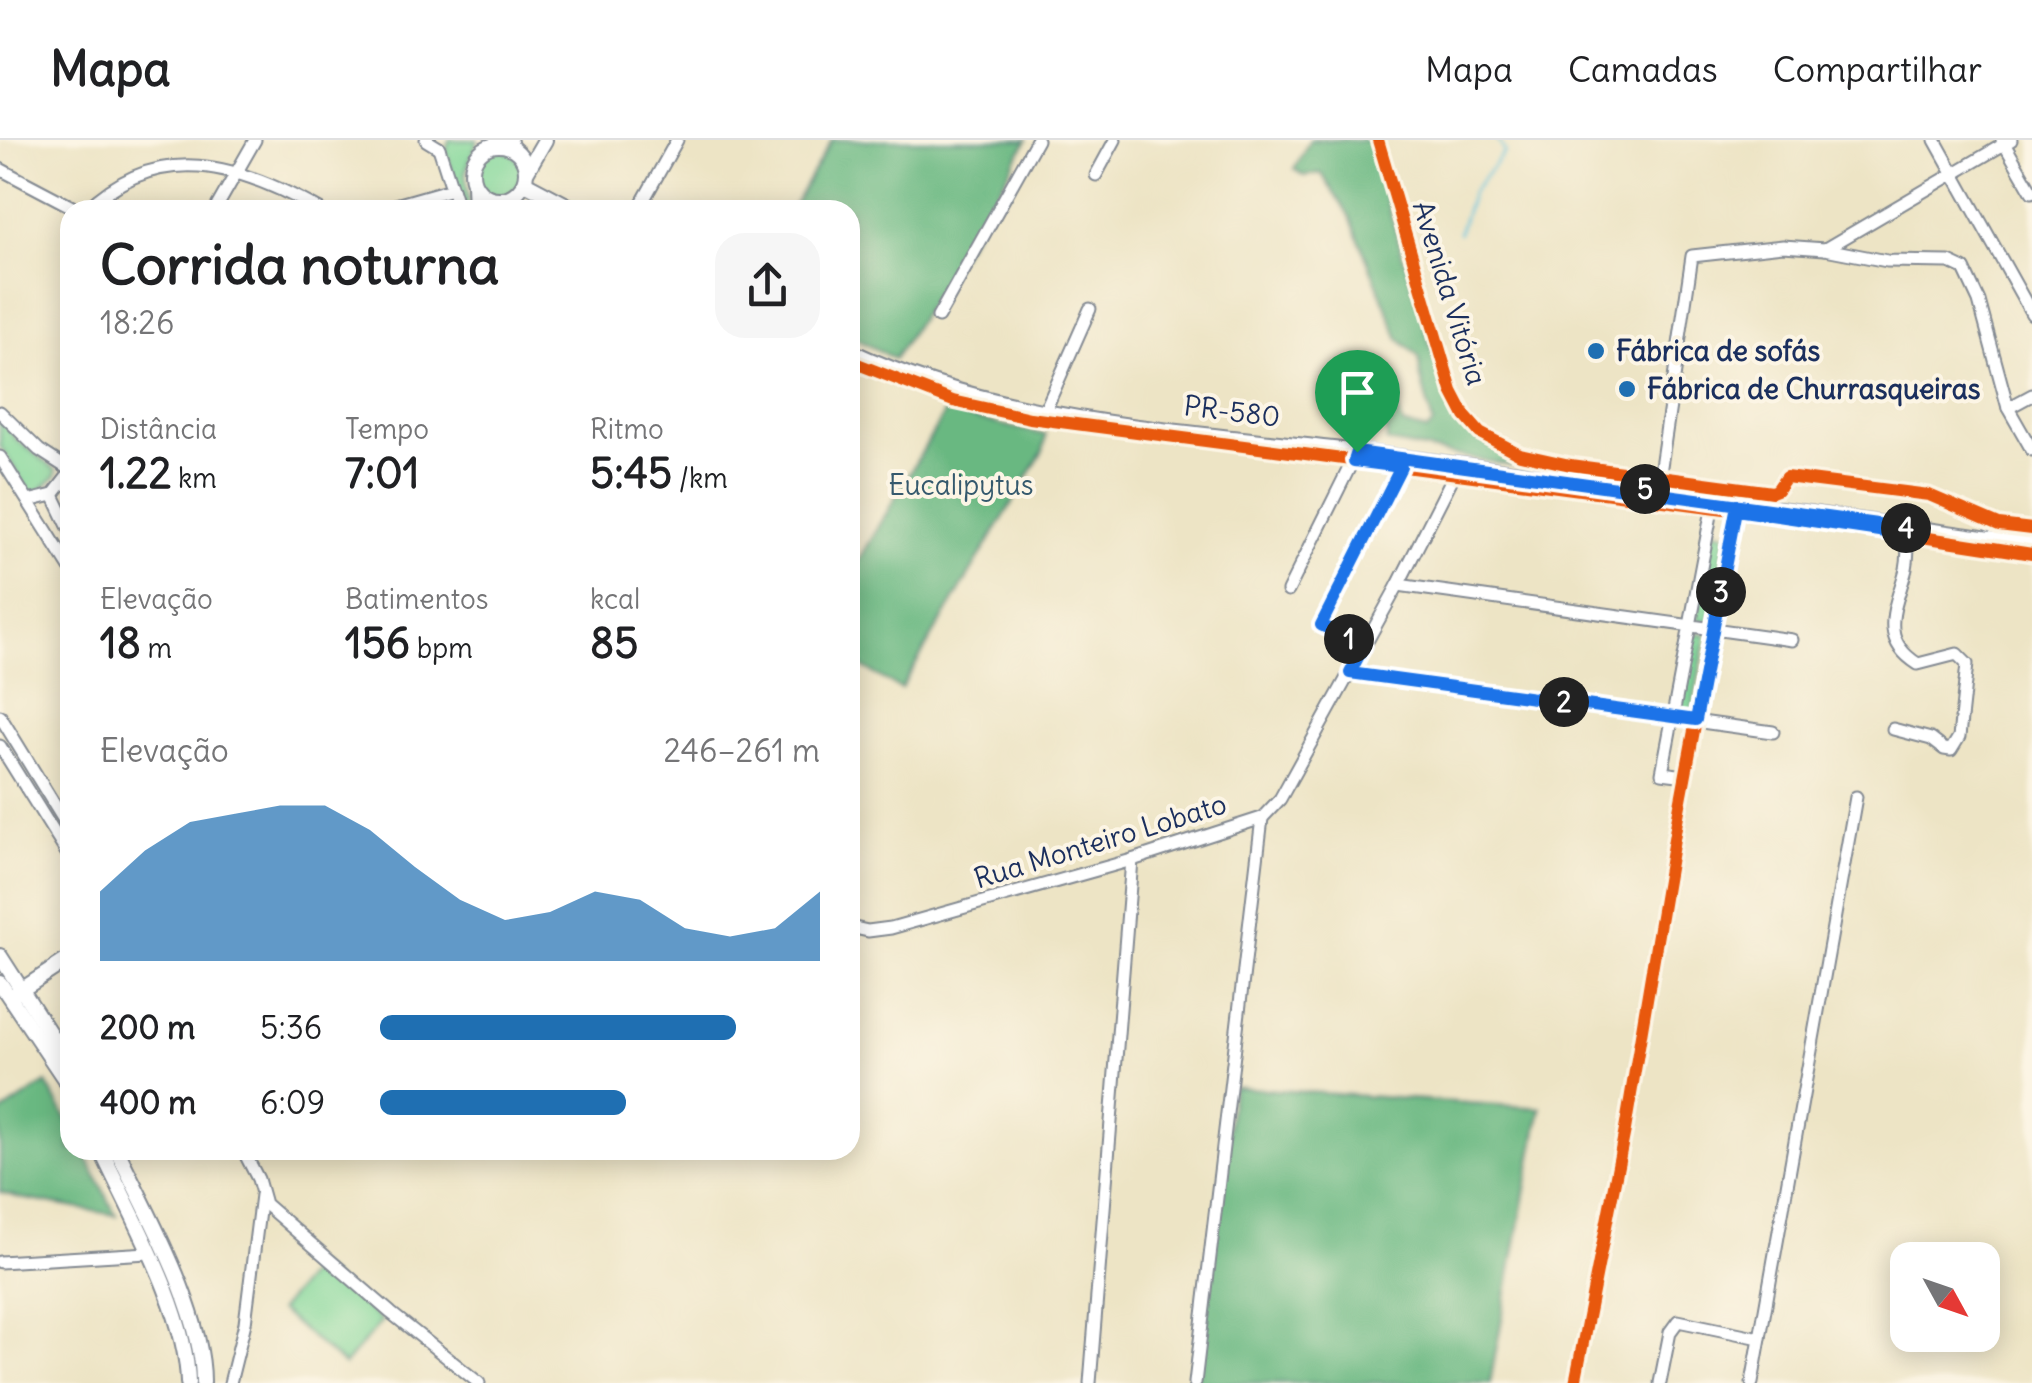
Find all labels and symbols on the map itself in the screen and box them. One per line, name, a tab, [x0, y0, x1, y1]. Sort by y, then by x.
street label: Avenida Vitória	[1405, 197, 1495, 389]
place label: Fábrica de sofás	[1616, 333, 1820, 369]
marker: Fábrica de sofás	[1585, 340, 1607, 362]
pin	[1315, 350, 1400, 453]
place label: Fábrica de Churrasqueiras	[1647, 371, 1981, 407]
marker: Fábrica de Churrasqueiras	[1616, 378, 1638, 400]
street label: PR-580	[1182, 387, 1282, 435]
pin: 5	[1620, 464, 1670, 514]
park label: Eucalipytus	[888, 467, 1034, 503]
pin: 4	[1881, 503, 1931, 553]
pin: 3	[1696, 567, 1746, 617]
pin: 1	[1324, 614, 1374, 664]
pin: 2	[1539, 677, 1589, 727]
street label: Rua Monteiro Lobato	[969, 785, 1231, 897]
north arrow	[1890, 1242, 2000, 1352]

